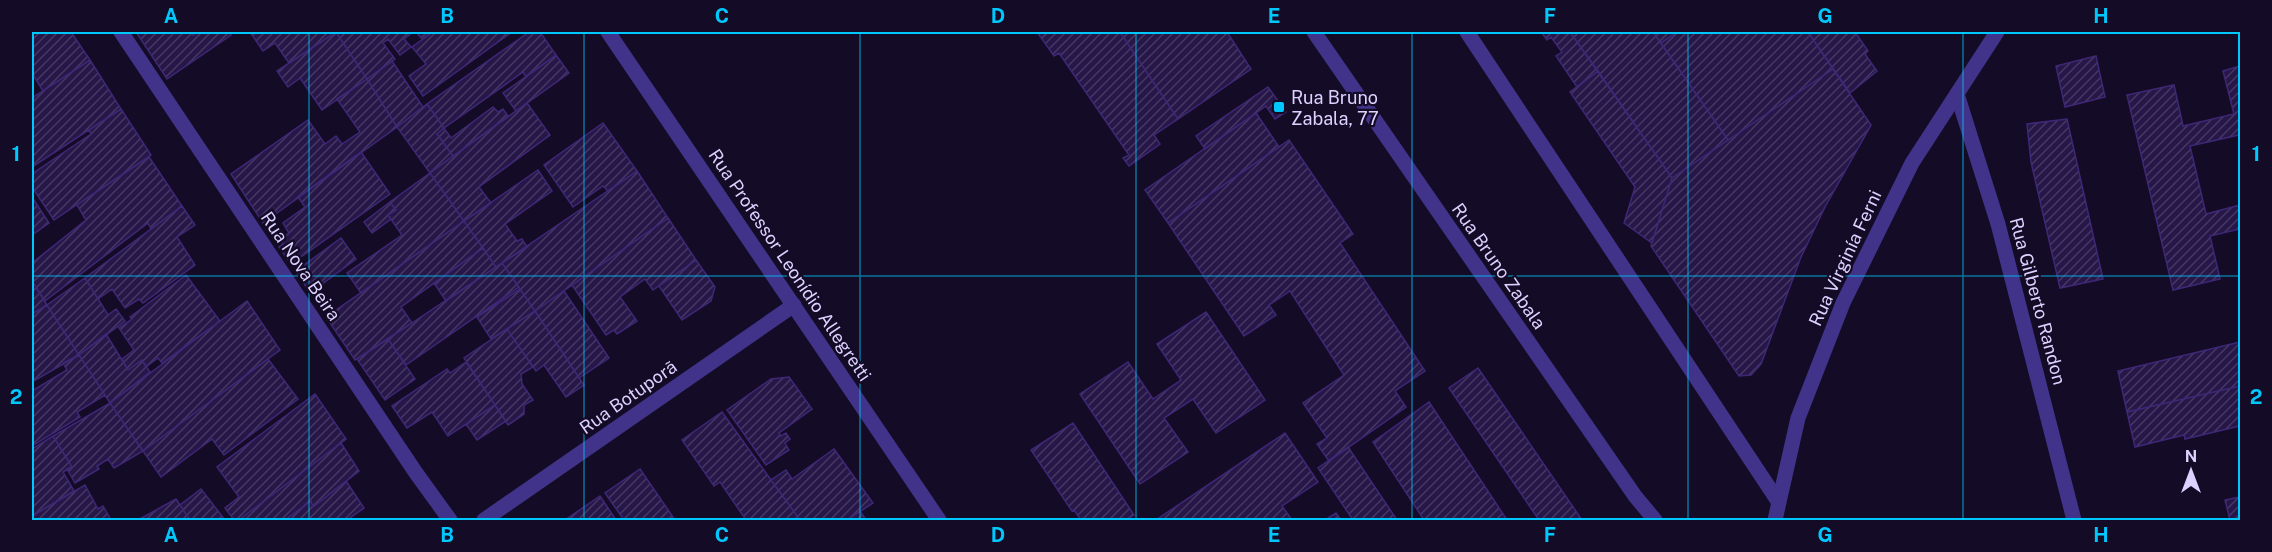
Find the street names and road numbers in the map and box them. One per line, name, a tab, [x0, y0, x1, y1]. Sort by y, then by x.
street label: Rua Professor Leonídio Allegretti	[704, 145, 876, 385]
street label: Rua Virginía Ferni	[1804, 187, 1886, 329]
street label: Rua Bruno Zabala	[1448, 199, 1550, 333]
street label: Rua Nova Beira	[257, 207, 345, 325]
street label: Rua Gilberto Randon	[2006, 215, 2070, 387]
street label: Rua Botuporã	[575, 356, 681, 438]

